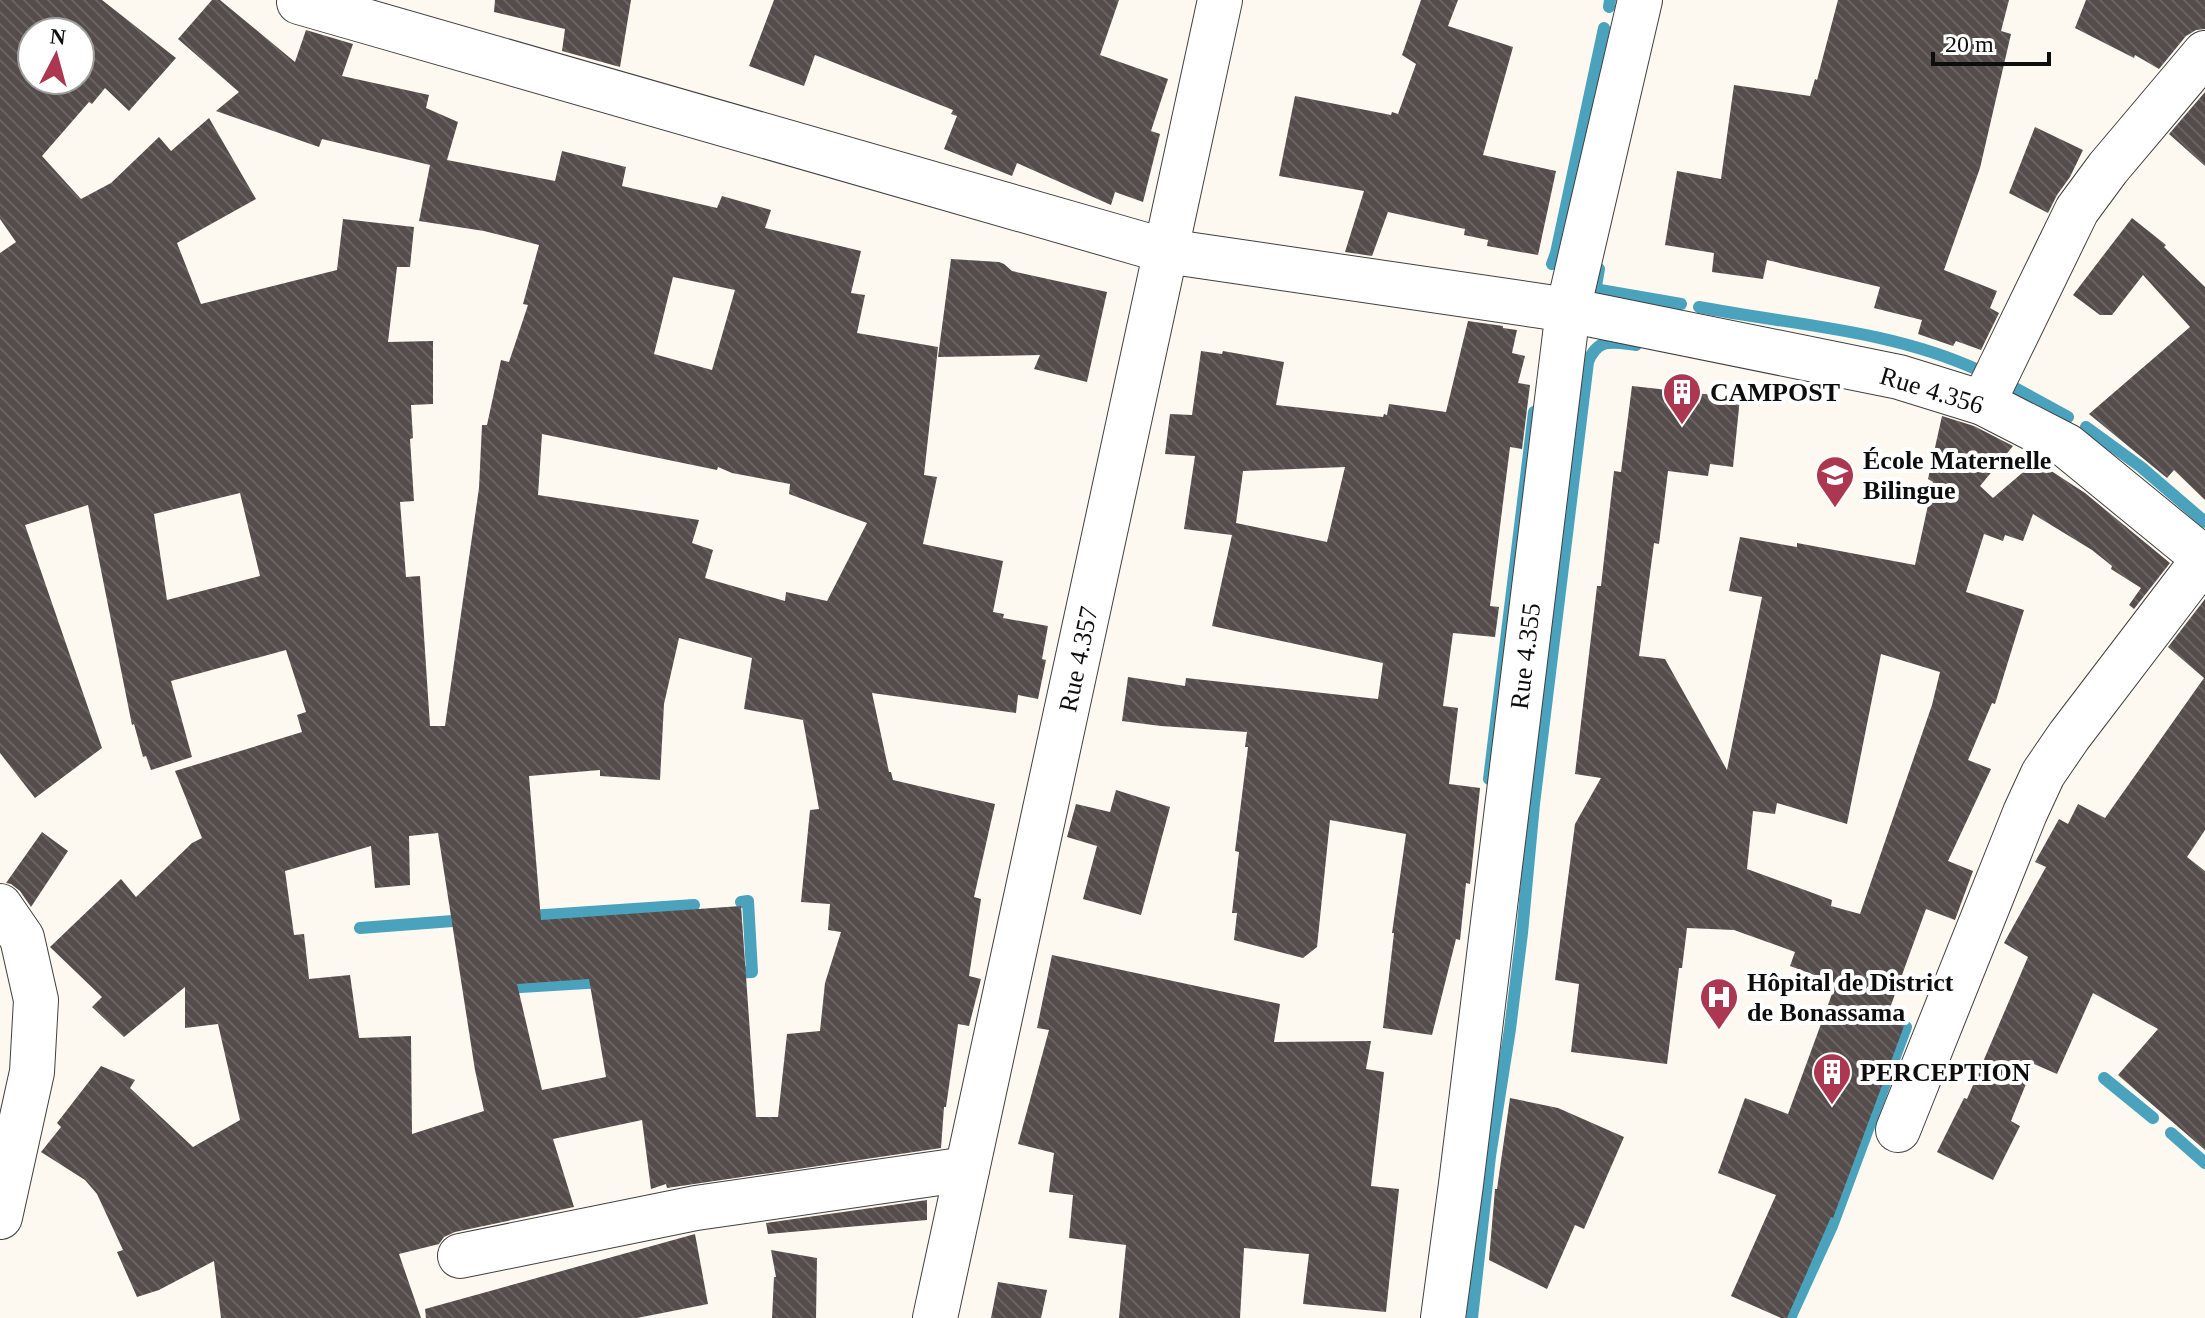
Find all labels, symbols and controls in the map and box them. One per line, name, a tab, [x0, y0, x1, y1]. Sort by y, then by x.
north arrow	[16, 16, 96, 96]
scale bar	[1933, 16, 2049, 66]
text: N	[49, 23, 67, 50]
text: 20 m	[1945, 31, 1994, 57]
street label: Rue 4.356	[1877, 361, 1987, 420]
building icon: CAMPOST	[1661, 371, 1703, 426]
place label: CAMPOST	[1710, 378, 1840, 407]
place label: École Maternelle Bilingue	[1863, 446, 2051, 505]
school or university icon: École Maternelle Bilingue	[1814, 454, 1856, 509]
street label: Rue 4.355	[1505, 601, 1546, 711]
street label: Rue 4.357	[1053, 604, 1104, 714]
place label: Hôpital de District de Bonassama	[1747, 968, 1954, 1027]
hospital icon: Hôpital de District de Bonassama	[1698, 976, 1740, 1031]
building icon: PERCEPTION	[1811, 1051, 1853, 1106]
place label: PERCEPTION	[1860, 1058, 2031, 1087]

